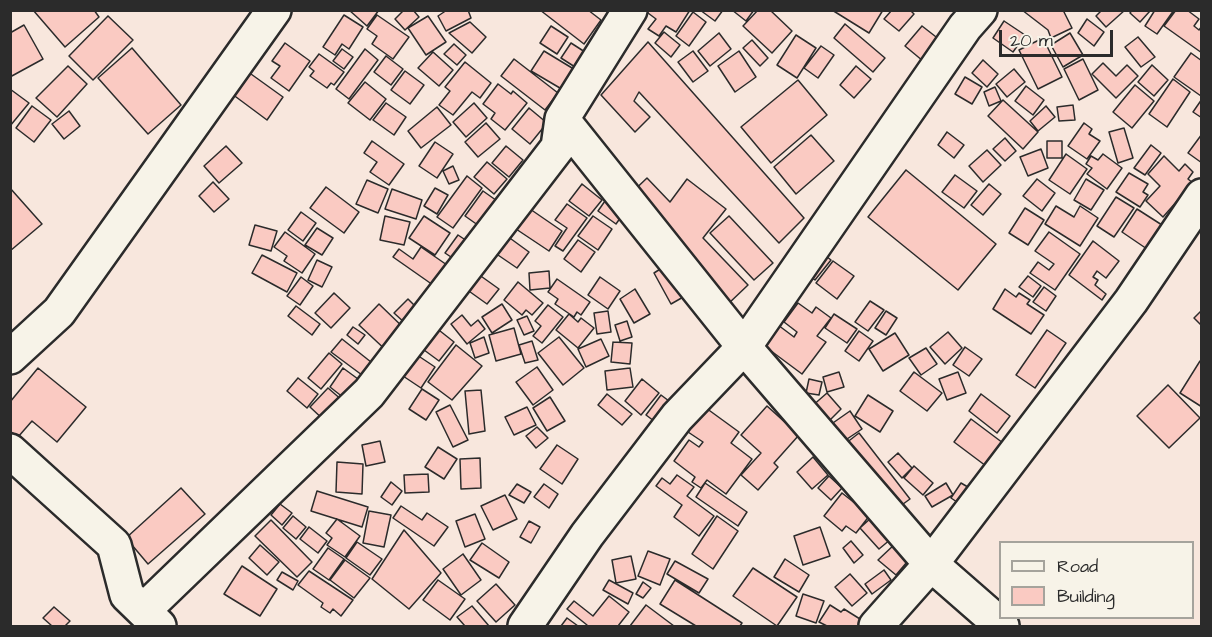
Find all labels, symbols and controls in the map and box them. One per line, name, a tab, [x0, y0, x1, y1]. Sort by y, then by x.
scale bar	[1002, 18, 1116, 56]
text: 20 m	[1010, 28, 1053, 53]
legend	[999, 541, 1194, 619]
text: Road	[1057, 554, 1098, 579]
text: Building	[1057, 584, 1115, 609]

